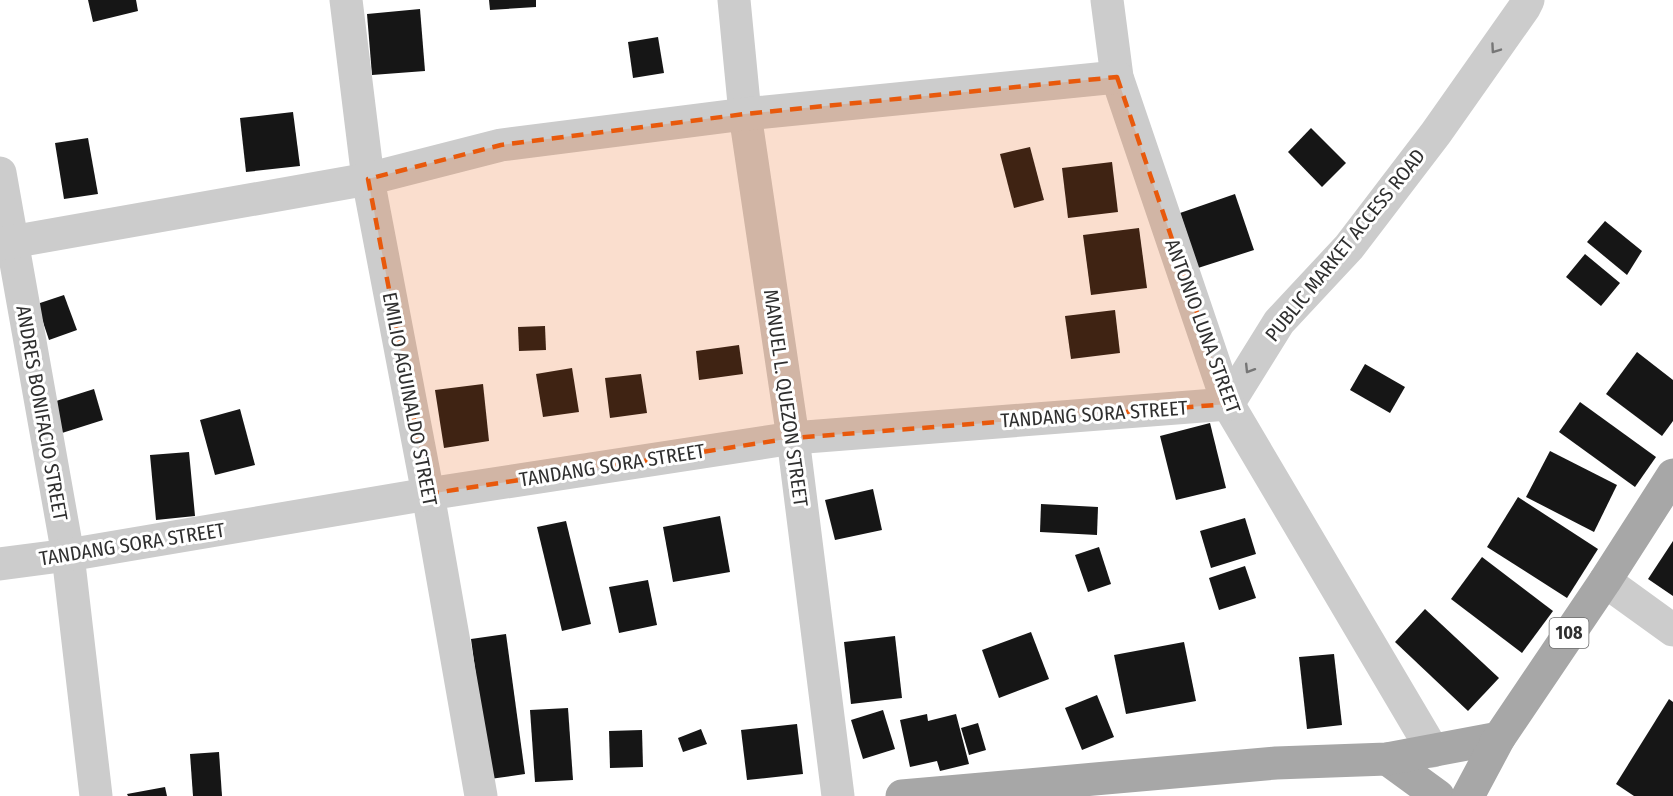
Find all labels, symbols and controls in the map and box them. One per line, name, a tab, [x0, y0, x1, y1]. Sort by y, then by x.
one-way arrow	[1492, 42, 1503, 53]
street label: PUBLIC MARKET ACCESS ROAD	[1260, 144, 1430, 346]
street label: ANTONIO LUNA STREET	[1160, 236, 1246, 417]
street label: MANUEL L. QUEZON STREET	[759, 288, 813, 509]
street label: EMILIO AGUINALDO STREET	[378, 290, 443, 509]
street label: ANDRES BONIFACIO STREET	[11, 303, 73, 523]
one-way arrow	[1245, 363, 1257, 373]
street label: TANDANG SORA STREET	[1000, 395, 1189, 433]
street label: TANDANG SORA STREET	[518, 438, 707, 492]
street label: TANDANG SORA STREET	[38, 517, 227, 571]
road number: 108	[1550, 618, 1588, 648]

